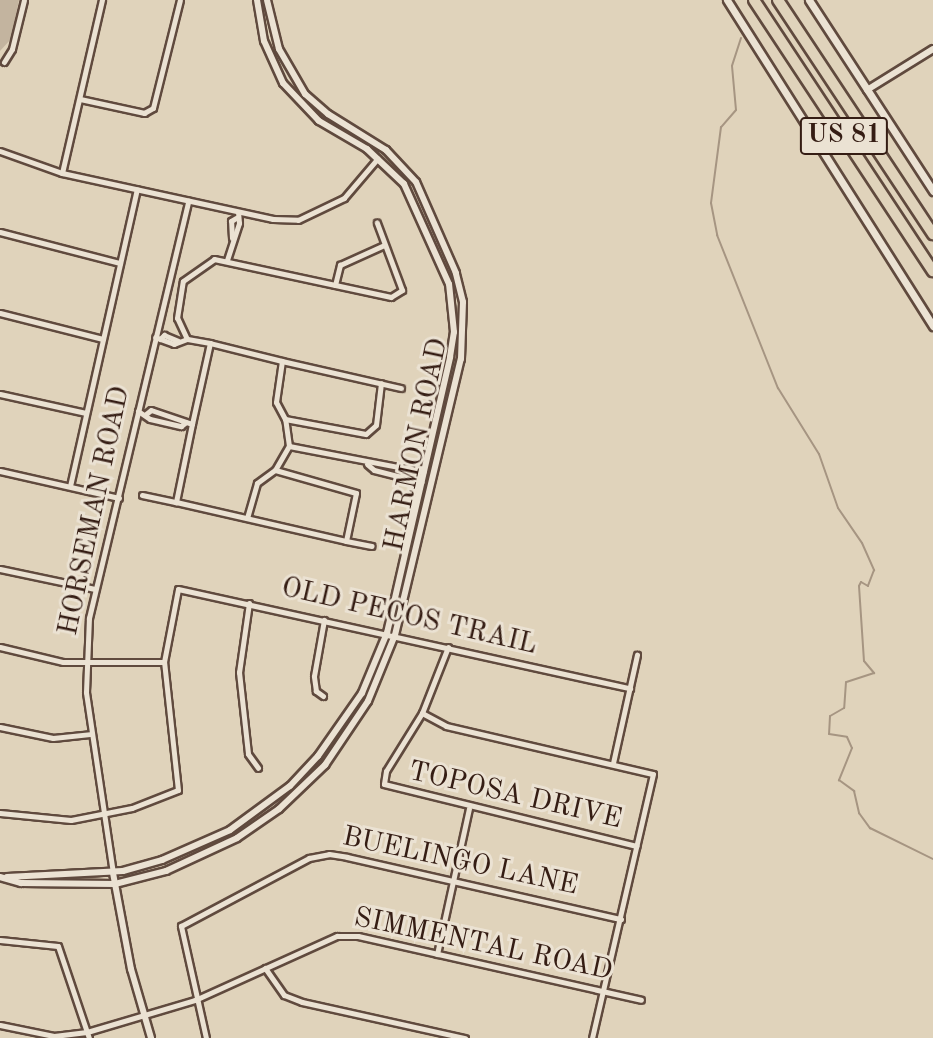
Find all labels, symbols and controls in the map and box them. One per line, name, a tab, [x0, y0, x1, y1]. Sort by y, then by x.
road number: US 81	[798, 113, 890, 158]
street label: HARMON ROAD	[378, 335, 456, 555]
street label: HORSEMAN ROAD	[52, 383, 138, 639]
street label: OLD PECOS TRAIL	[278, 571, 540, 663]
street label: TOPOSA DRIVE	[405, 755, 625, 837]
street label: BUELINGO LANE	[339, 821, 581, 903]
street label: SIMMENTAL ROAD	[351, 901, 615, 989]

